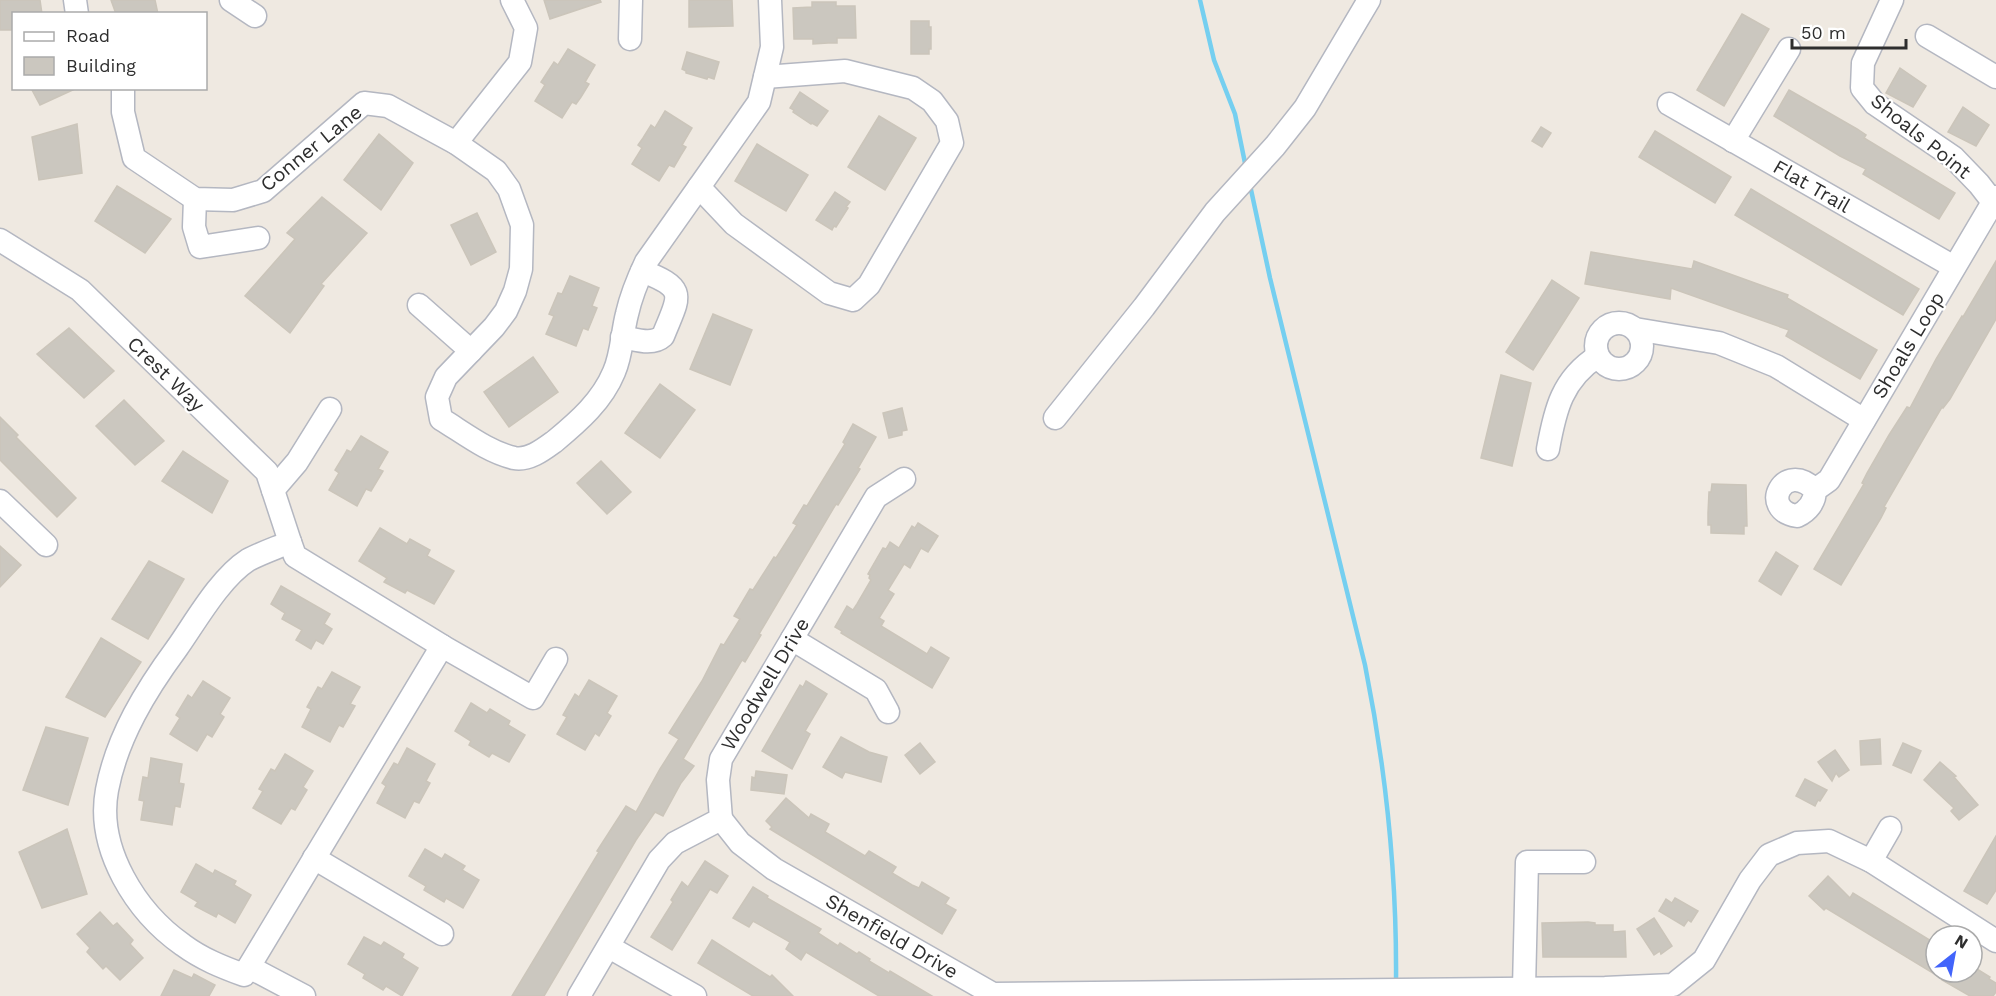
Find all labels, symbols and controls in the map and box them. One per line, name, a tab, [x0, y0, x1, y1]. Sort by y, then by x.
legend	[12, 12, 207, 90]
scale bar	[1792, 12, 1906, 50]
text: 50 m	[1801, 22, 1846, 43]
text: Road	[66, 25, 110, 46]
text: Building	[66, 55, 136, 76]
street label: Shoals Point	[1866, 88, 1976, 184]
street label: Conner Lane	[255, 100, 367, 196]
street label: Flat Trail	[1769, 154, 1855, 218]
street label: Shoals Loop	[1867, 287, 1949, 403]
street label: Crest Way	[122, 331, 210, 417]
street label: Woodwell Drive	[716, 613, 814, 755]
street label: Shenfield Drive	[822, 888, 962, 984]
north arrow	[1924, 924, 1984, 984]
text: N	[1951, 930, 1971, 953]

